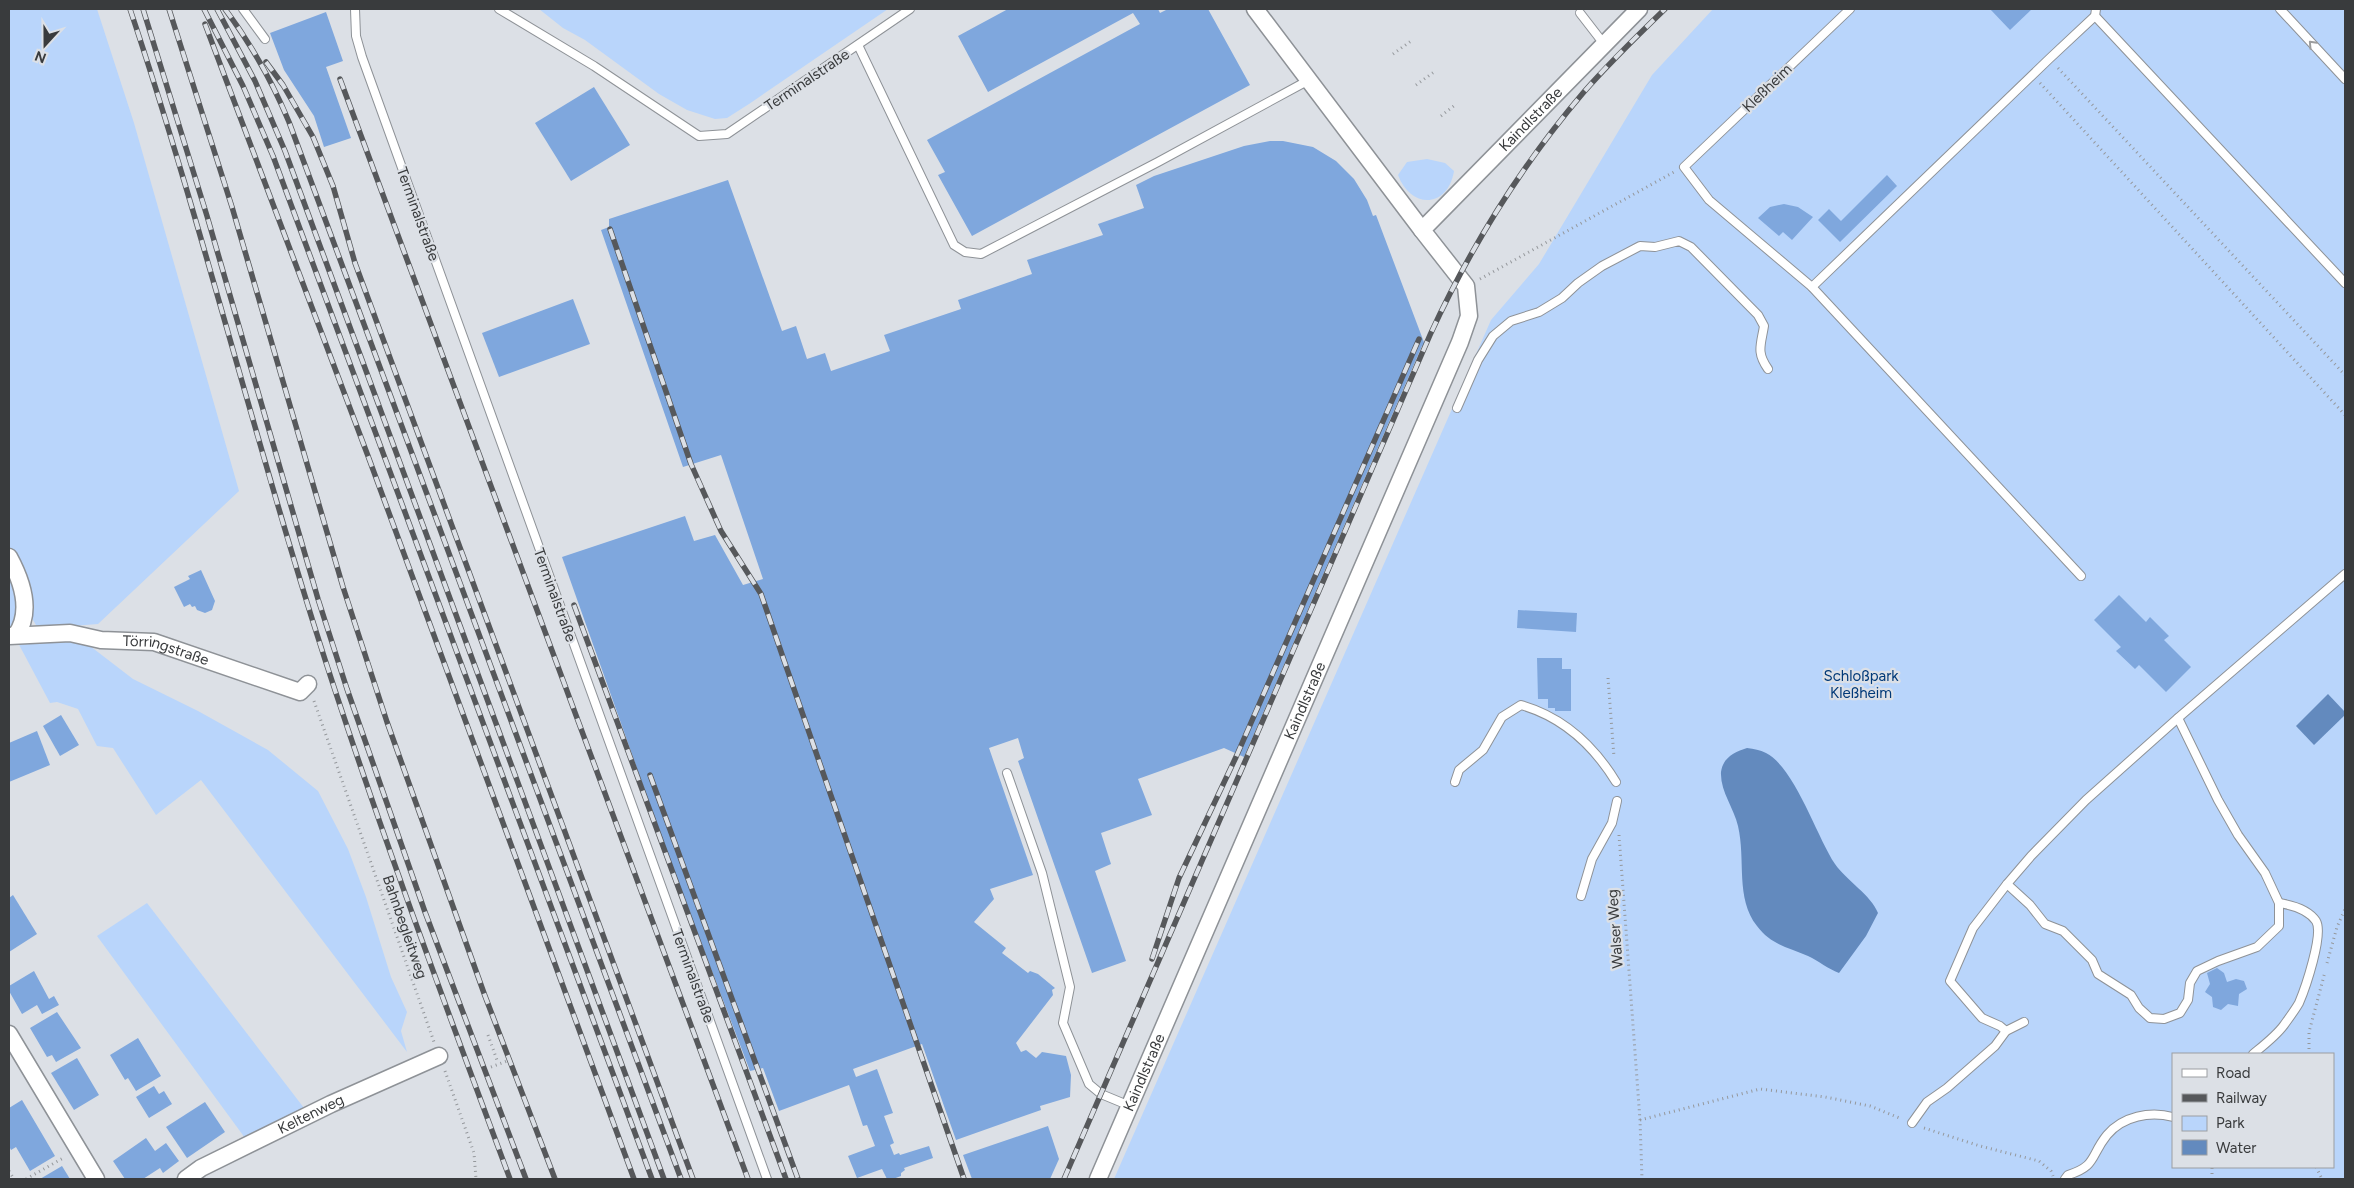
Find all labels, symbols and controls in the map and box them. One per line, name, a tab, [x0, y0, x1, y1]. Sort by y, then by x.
north arrow	[20, 20, 70, 70]
one-way arrow	[2309, 40, 2318, 49]
street label: Terminalstraße	[761, 45, 853, 115]
text: N	[32, 47, 49, 67]
street label: Kleßheim	[1738, 60, 1796, 116]
street label: Kaindlstraße	[1495, 83, 1566, 155]
street label: Terminalstraße	[393, 165, 443, 263]
street label: Terminalstraße	[530, 546, 580, 644]
street label: Törringstraße	[122, 632, 211, 669]
street label: Kaindlstraße	[1280, 659, 1329, 742]
park label: Schloßpark Kleßheim	[1823, 667, 1899, 702]
street label: Bahnbegleitweg	[379, 873, 431, 981]
street label: Walser Weg	[1603, 889, 1627, 969]
street label: Terminalstraße	[668, 927, 718, 1025]
street label: Kaindlstraße	[1119, 1031, 1169, 1114]
legend	[2172, 1053, 2334, 1168]
text: Road	[2216, 1064, 2251, 1082]
text: Railway	[2216, 1089, 2267, 1107]
street label: Keltenweg	[275, 1090, 347, 1138]
text: Park	[2216, 1114, 2245, 1132]
text: Water	[2216, 1139, 2256, 1157]

